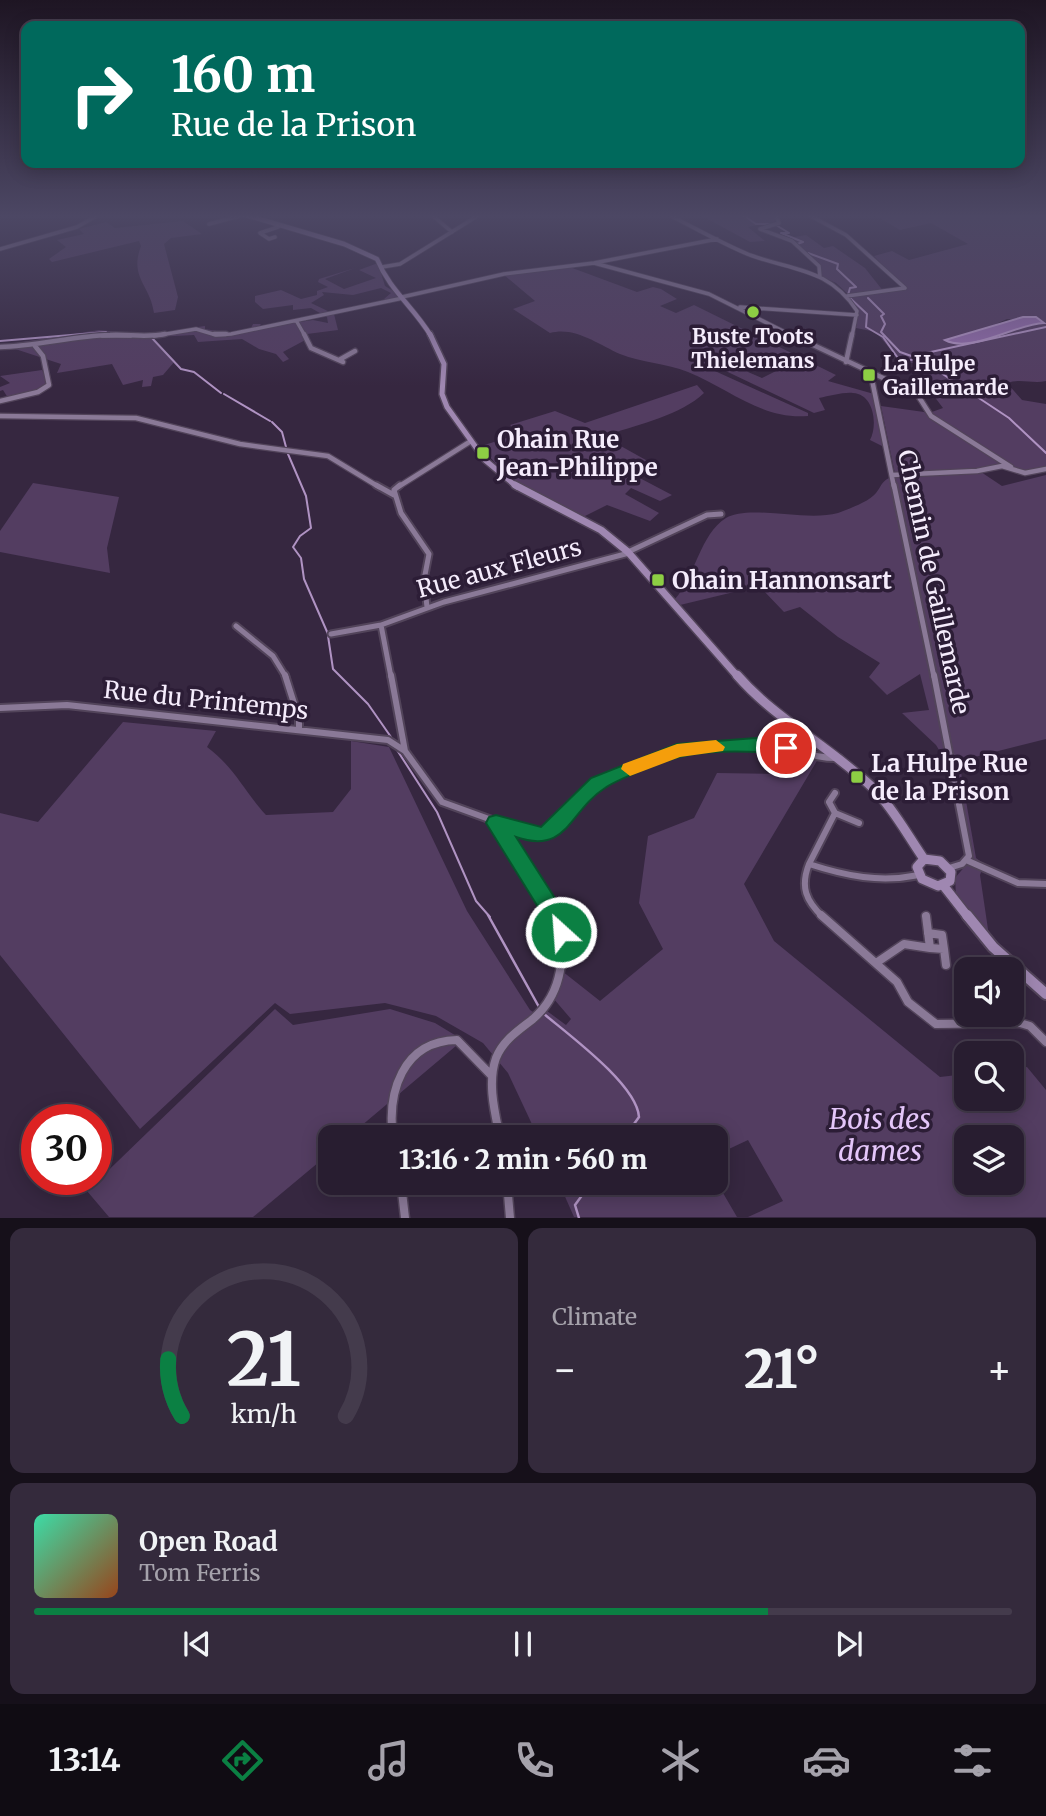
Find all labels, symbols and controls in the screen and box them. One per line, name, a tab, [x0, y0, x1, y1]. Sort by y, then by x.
text: 160 m	[171, 44, 315, 105]
icon: right	[56, 49, 147, 140]
text: Rue de la Prison	[171, 105, 416, 145]
marker: Buste Toots Thielemans	[745, 304, 761, 320]
place label: Buste Toots Thielemans	[691, 323, 815, 374]
place label: La Hulpe Gaillemarde	[883, 350, 1009, 401]
marker: La Hulpe Gaillemarde	[861, 367, 877, 383]
place label: Ohain Rue Jean-Philippe	[496, 424, 658, 483]
marker: Ohain Rue Jean-Philippe	[475, 445, 491, 461]
street label: Chemin de Gaillemarde	[891, 447, 977, 717]
street label: Rue aux Fleurs	[413, 531, 585, 605]
place label: Ohain Hannonsart	[672, 565, 892, 596]
marker: Ohain Hannonsart	[650, 572, 666, 588]
street label: Rue du Printemps	[102, 674, 310, 726]
pin	[756, 718, 816, 778]
icon: arrive	[767, 729, 805, 767]
place label: La Hulpe Rue de la Prison	[871, 748, 1028, 807]
marker: La Hulpe Rue de la Prison	[849, 769, 865, 785]
position arrow	[524, 895, 598, 969]
map controls	[954, 957, 1024, 1195]
button: sound	[954, 957, 1024, 1027]
button: search	[954, 1041, 1024, 1111]
park label: Bois des dames	[829, 1101, 931, 1169]
speed limit sign: 30	[21, 1104, 112, 1195]
button: layers	[954, 1125, 1024, 1195]
text: 13:16 · 2 min · 560 m	[399, 1143, 647, 1176]
text: Climate	[552, 1302, 637, 1331]
text: 21	[227, 1315, 301, 1407]
text: 21°	[744, 1337, 820, 1402]
text: −	[552, 1346, 577, 1393]
text: +	[987, 1346, 1012, 1393]
text: km/h	[231, 1398, 297, 1430]
text: Open Road	[139, 1525, 278, 1558]
text: Tom Ferris	[139, 1558, 261, 1587]
icon: previous	[178, 1625, 216, 1663]
icon: pause	[504, 1625, 542, 1663]
icon: next	[830, 1625, 868, 1663]
icon: directions	[218, 1736, 267, 1785]
icon: music	[364, 1736, 413, 1785]
icon: phone	[510, 1736, 559, 1785]
icon: climate	[656, 1736, 705, 1785]
icon: car	[802, 1736, 851, 1785]
icon: filters	[948, 1736, 997, 1785]
text: 13:14	[49, 1740, 121, 1780]

